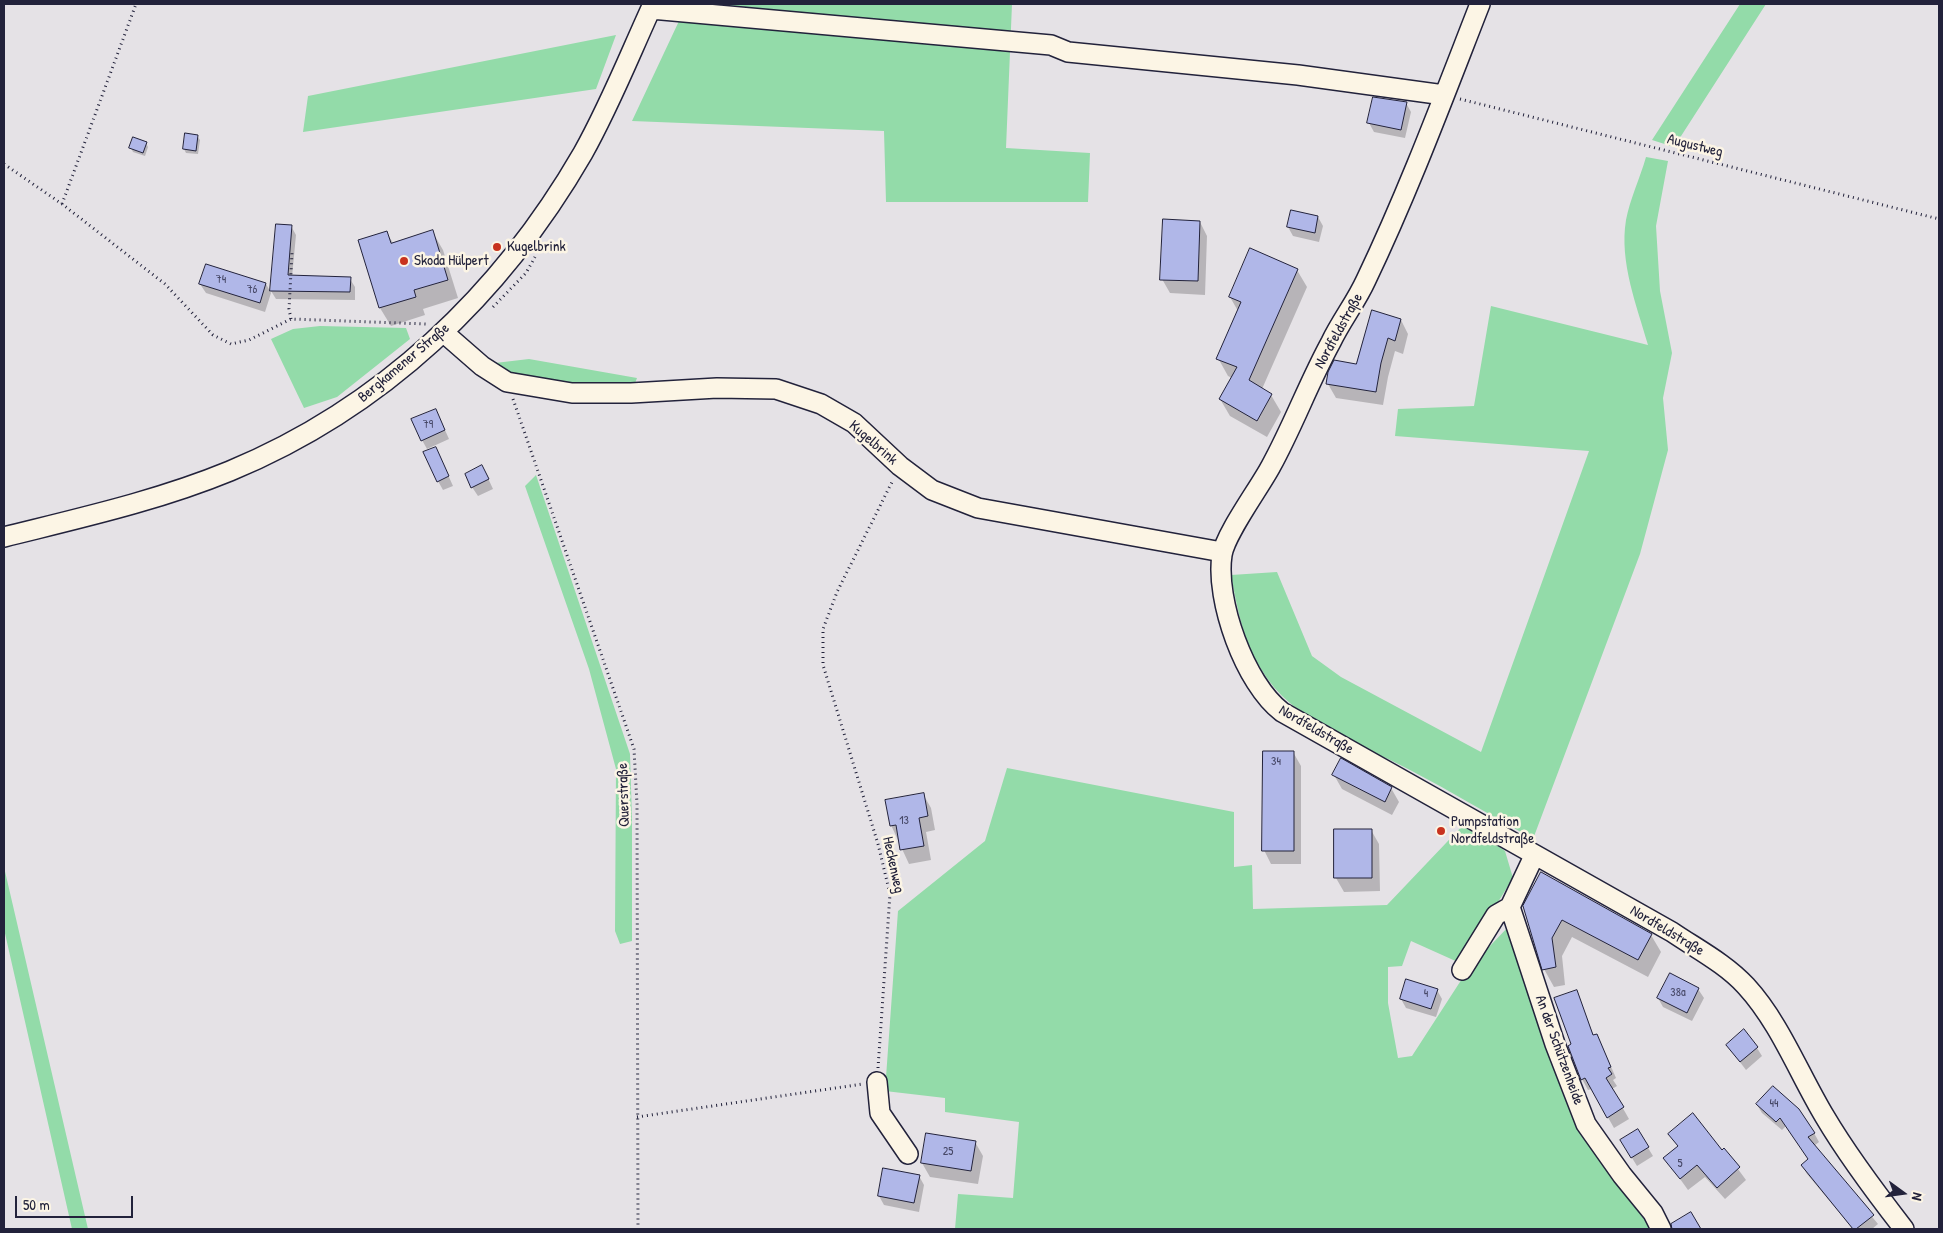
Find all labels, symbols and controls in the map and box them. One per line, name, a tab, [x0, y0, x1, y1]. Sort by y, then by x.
street label: Augustweg	[1665, 130, 1725, 162]
place label: Kugelbrink	[507, 238, 566, 256]
marker: Kugelbrink	[491, 241, 503, 253]
place label: Skoda Hülpert	[414, 252, 489, 270]
marker: Skoda Hülpert	[398, 255, 410, 267]
house number: 74	[216, 273, 226, 287]
house number: 76	[247, 283, 257, 297]
street label: Nordfeldstraße	[1311, 290, 1367, 372]
street label: Bergkamener Straße	[355, 320, 453, 406]
street label: Kugelbrink	[845, 417, 901, 469]
house number: 79	[423, 418, 433, 432]
street label: Nordfeldstraße	[1275, 701, 1357, 759]
house number: 34	[1271, 755, 1281, 769]
street label: Querstraße	[614, 763, 634, 827]
place label: Pumpstation Nordfeldstraße	[1451, 813, 1534, 848]
house number: 13	[899, 814, 909, 828]
marker: Pumpstation Nordfeldstraße	[1435, 825, 1447, 837]
street label: Heckenweg	[878, 835, 908, 895]
street label: Nordfeldstraße	[1627, 902, 1707, 960]
house number: 38a	[1670, 986, 1686, 1000]
house number: 4	[1424, 987, 1428, 1001]
street label: An der Schützenheide	[1531, 993, 1587, 1107]
house number: 44	[1770, 1097, 1778, 1111]
house number: 25	[943, 1145, 953, 1159]
house number: 5	[1677, 1157, 1683, 1171]
north arrow	[1878, 1168, 1928, 1218]
scale bar	[18, 1186, 135, 1218]
text: N	[1908, 1191, 1928, 1203]
text: 50 m	[23, 1194, 50, 1215]

